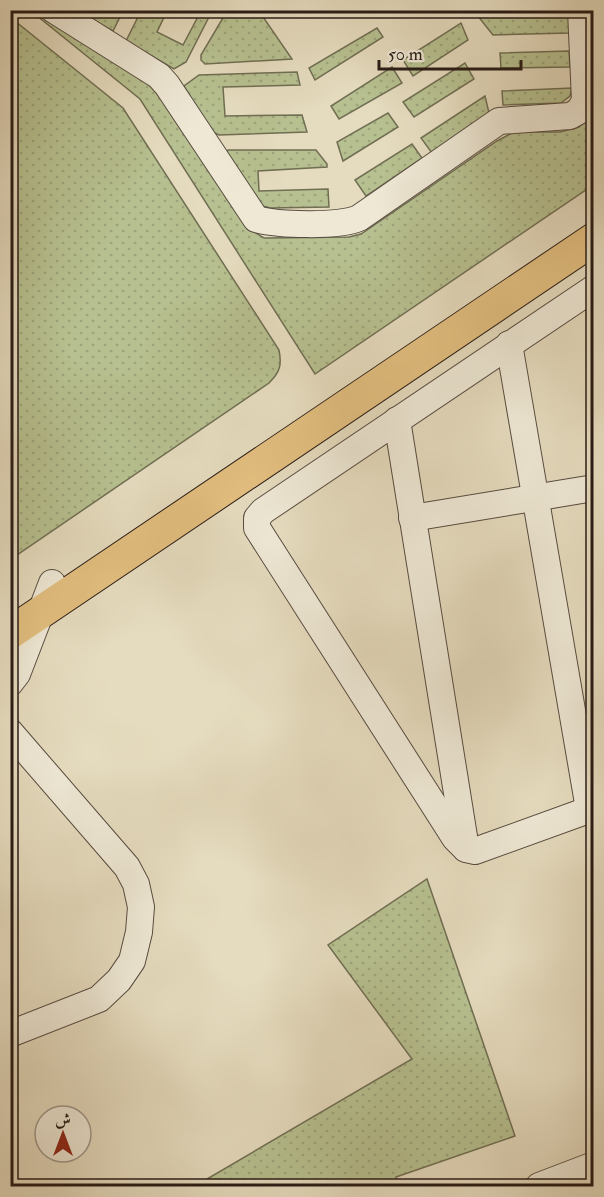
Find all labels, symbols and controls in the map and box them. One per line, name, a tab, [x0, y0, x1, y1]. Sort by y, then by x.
scale bar	[379, 33, 522, 71]
text: 50 m	[388, 43, 423, 66]
north arrow	[33, 1104, 93, 1164]
text: ش	[55, 1110, 71, 1130]

